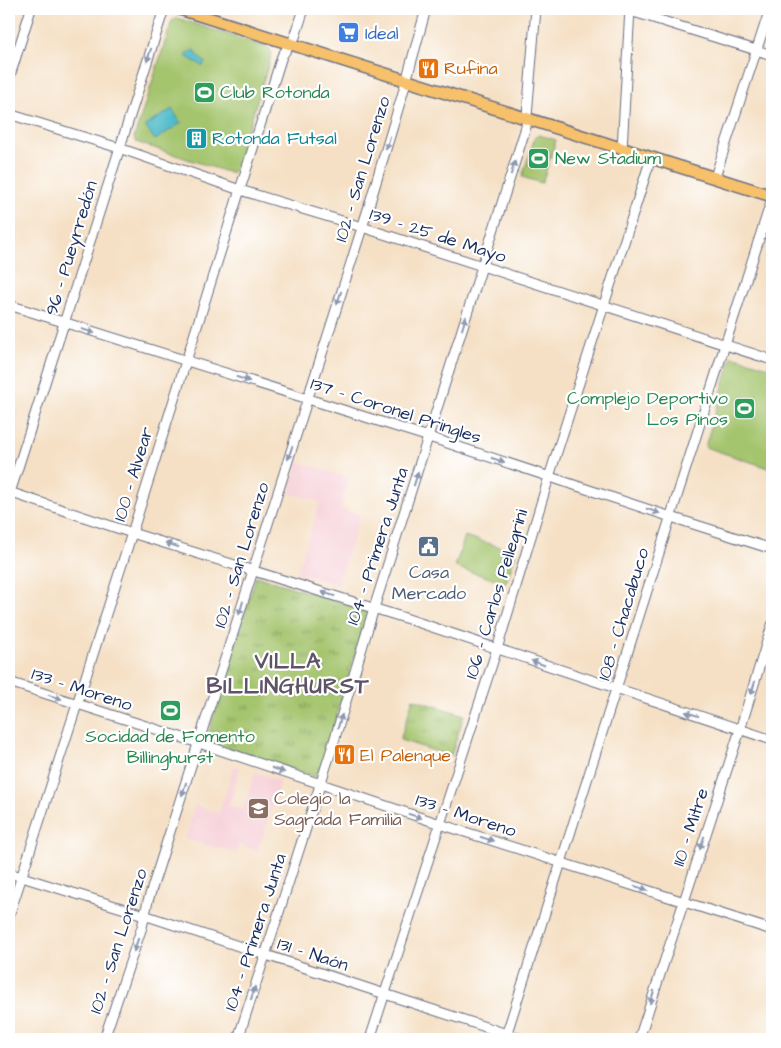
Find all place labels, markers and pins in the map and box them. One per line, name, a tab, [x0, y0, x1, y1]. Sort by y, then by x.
supermarket icon: Ideal	[337, 21, 361, 45]
place label: Ideal	[365, 21, 399, 46]
restaurant icon: Rufina	[416, 56, 440, 80]
place label: Rufina	[444, 56, 498, 81]
sports icon: Club Rotonda	[192, 80, 216, 104]
place label: Club Rotonda	[220, 80, 330, 105]
building icon: Rotonda Futsal	[184, 126, 208, 150]
place label: Rotonda Futsal	[212, 126, 337, 151]
sports icon: New Stadium	[527, 146, 551, 170]
place label: New Stadium	[555, 146, 661, 171]
place label: Complejo Deportivo Los Pinos	[567, 386, 728, 432]
sports icon: Complejo Deportivo Los Pinos	[732, 396, 756, 420]
public building icon: Casa Mercado	[417, 535, 441, 559]
place label: Casa Mercado	[392, 560, 466, 606]
sports icon: Socidad de Fomento Billinghurst	[158, 699, 182, 723]
place label: Socidad de Fomento Billinghurst	[85, 724, 255, 771]
restaurant icon: El Palenque	[332, 743, 356, 767]
place label: El Palenque	[360, 743, 451, 768]
place label: Colegio la Sagrada Familia	[274, 786, 402, 833]
school or university icon: Colegio la Sagrada Familia	[246, 796, 270, 820]

